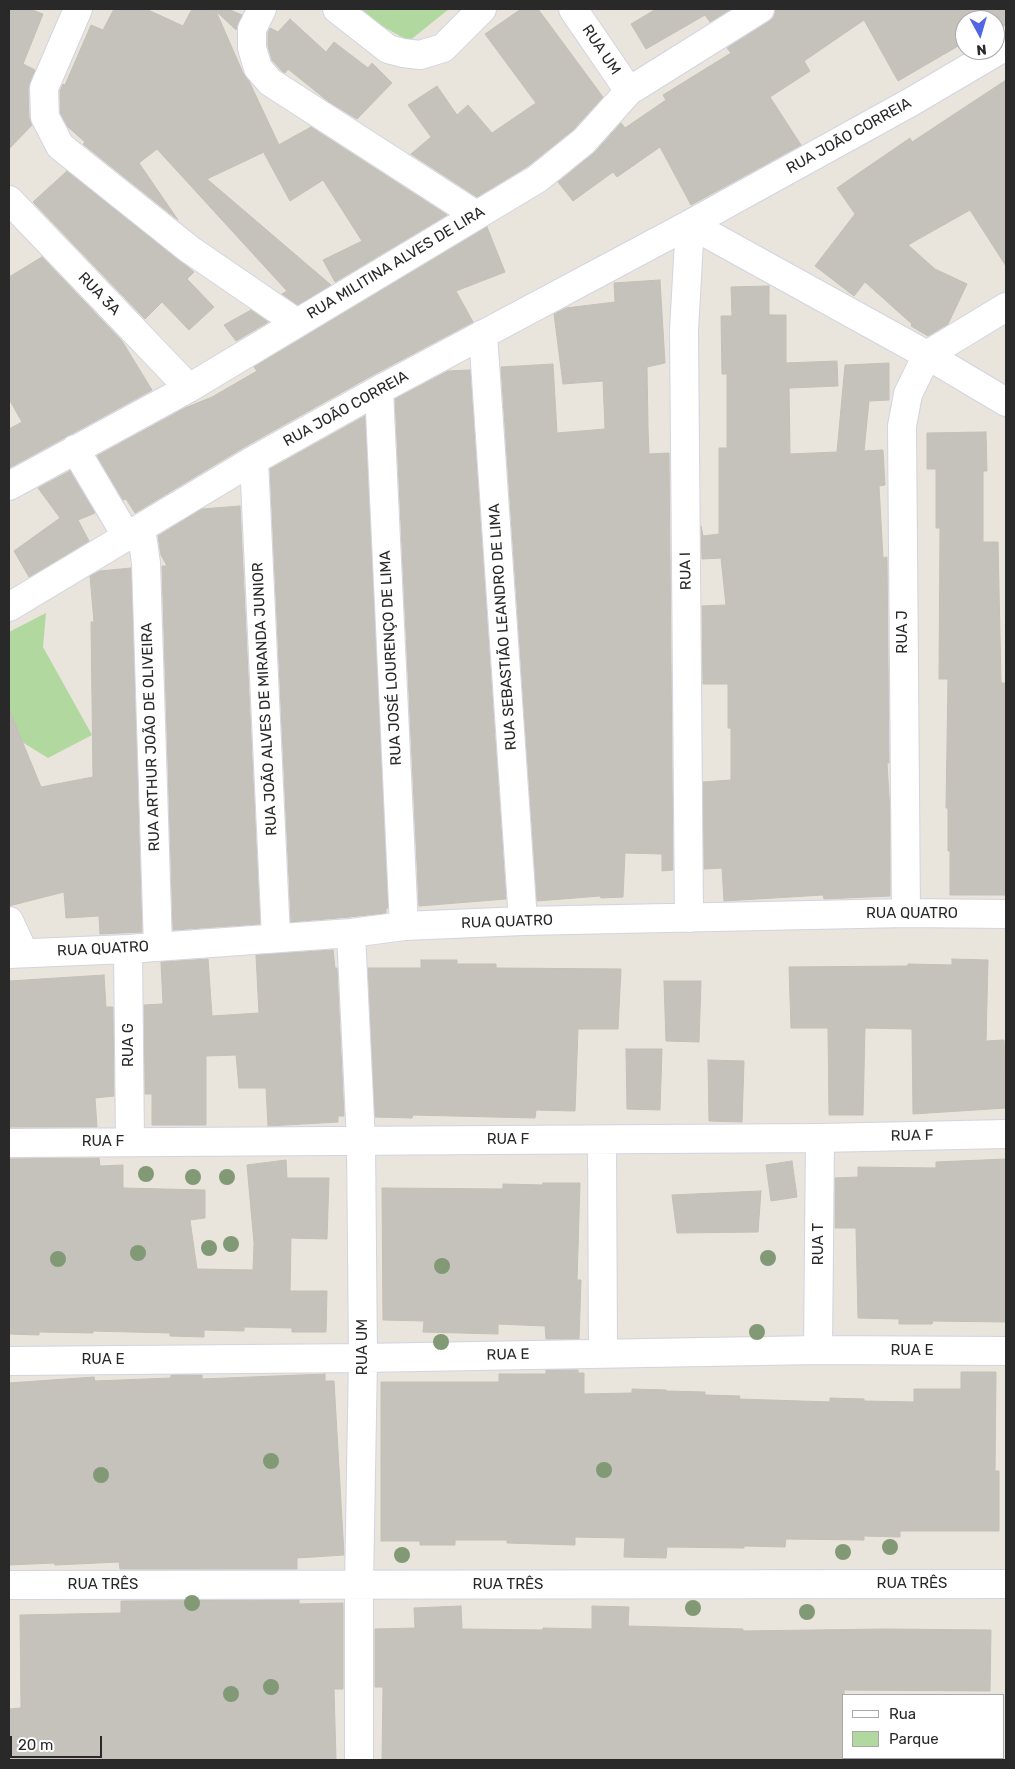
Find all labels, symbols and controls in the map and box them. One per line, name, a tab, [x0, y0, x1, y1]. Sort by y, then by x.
north arrow	[955, 10, 1005, 60]
street label: RUA UM	[578, 22, 624, 78]
text: N	[976, 40, 987, 58]
street label: RUA JOÃO CORREIA	[783, 94, 915, 178]
street label: RUA MILITINA ALVES DE LIRA	[304, 203, 488, 323]
street label: RUA 3A	[74, 269, 124, 319]
street label: RUA JOÃO CORREIA	[280, 367, 412, 451]
street label: RUA SEBASTIÃO LEANDRO DE LIMA	[485, 503, 521, 751]
street label: RUA JOSÉ LOURENÇO DE LIMA	[376, 550, 406, 766]
street label: RUA I	[677, 552, 695, 590]
street label: RUA JOÃO ALVES DE MIRANDA JUNIOR	[249, 562, 281, 836]
street label: RUA J	[894, 610, 912, 654]
street label: RUA ARTHUR JOÃO DE OLIVEIRA	[138, 622, 164, 852]
street label: RUA QUATRO	[866, 905, 958, 923]
street label: RUA QUATRO	[461, 911, 553, 933]
street label: RUA QUATRO	[57, 938, 149, 960]
street label: RUA G	[120, 1023, 138, 1067]
street label: RUA F	[891, 1127, 933, 1145]
street label: RUA F	[487, 1131, 529, 1149]
street label: RUA F	[82, 1133, 124, 1151]
street label: RUA T	[810, 1223, 828, 1265]
street label: RUA UM	[354, 1319, 372, 1375]
street label: RUA E	[891, 1342, 933, 1360]
street label: RUA E	[486, 1346, 530, 1364]
street label: RUA E	[82, 1351, 124, 1369]
street label: RUA TRÊS	[877, 1575, 947, 1593]
street label: RUA TRÊS	[68, 1576, 138, 1594]
street label: RUA TRÊS	[473, 1576, 543, 1594]
legend	[842, 1694, 1005, 1759]
text: Rua	[889, 1705, 916, 1723]
scale bar	[12, 1726, 105, 1758]
text: Parque	[889, 1730, 939, 1748]
text: 20 m	[18, 1736, 53, 1754]

